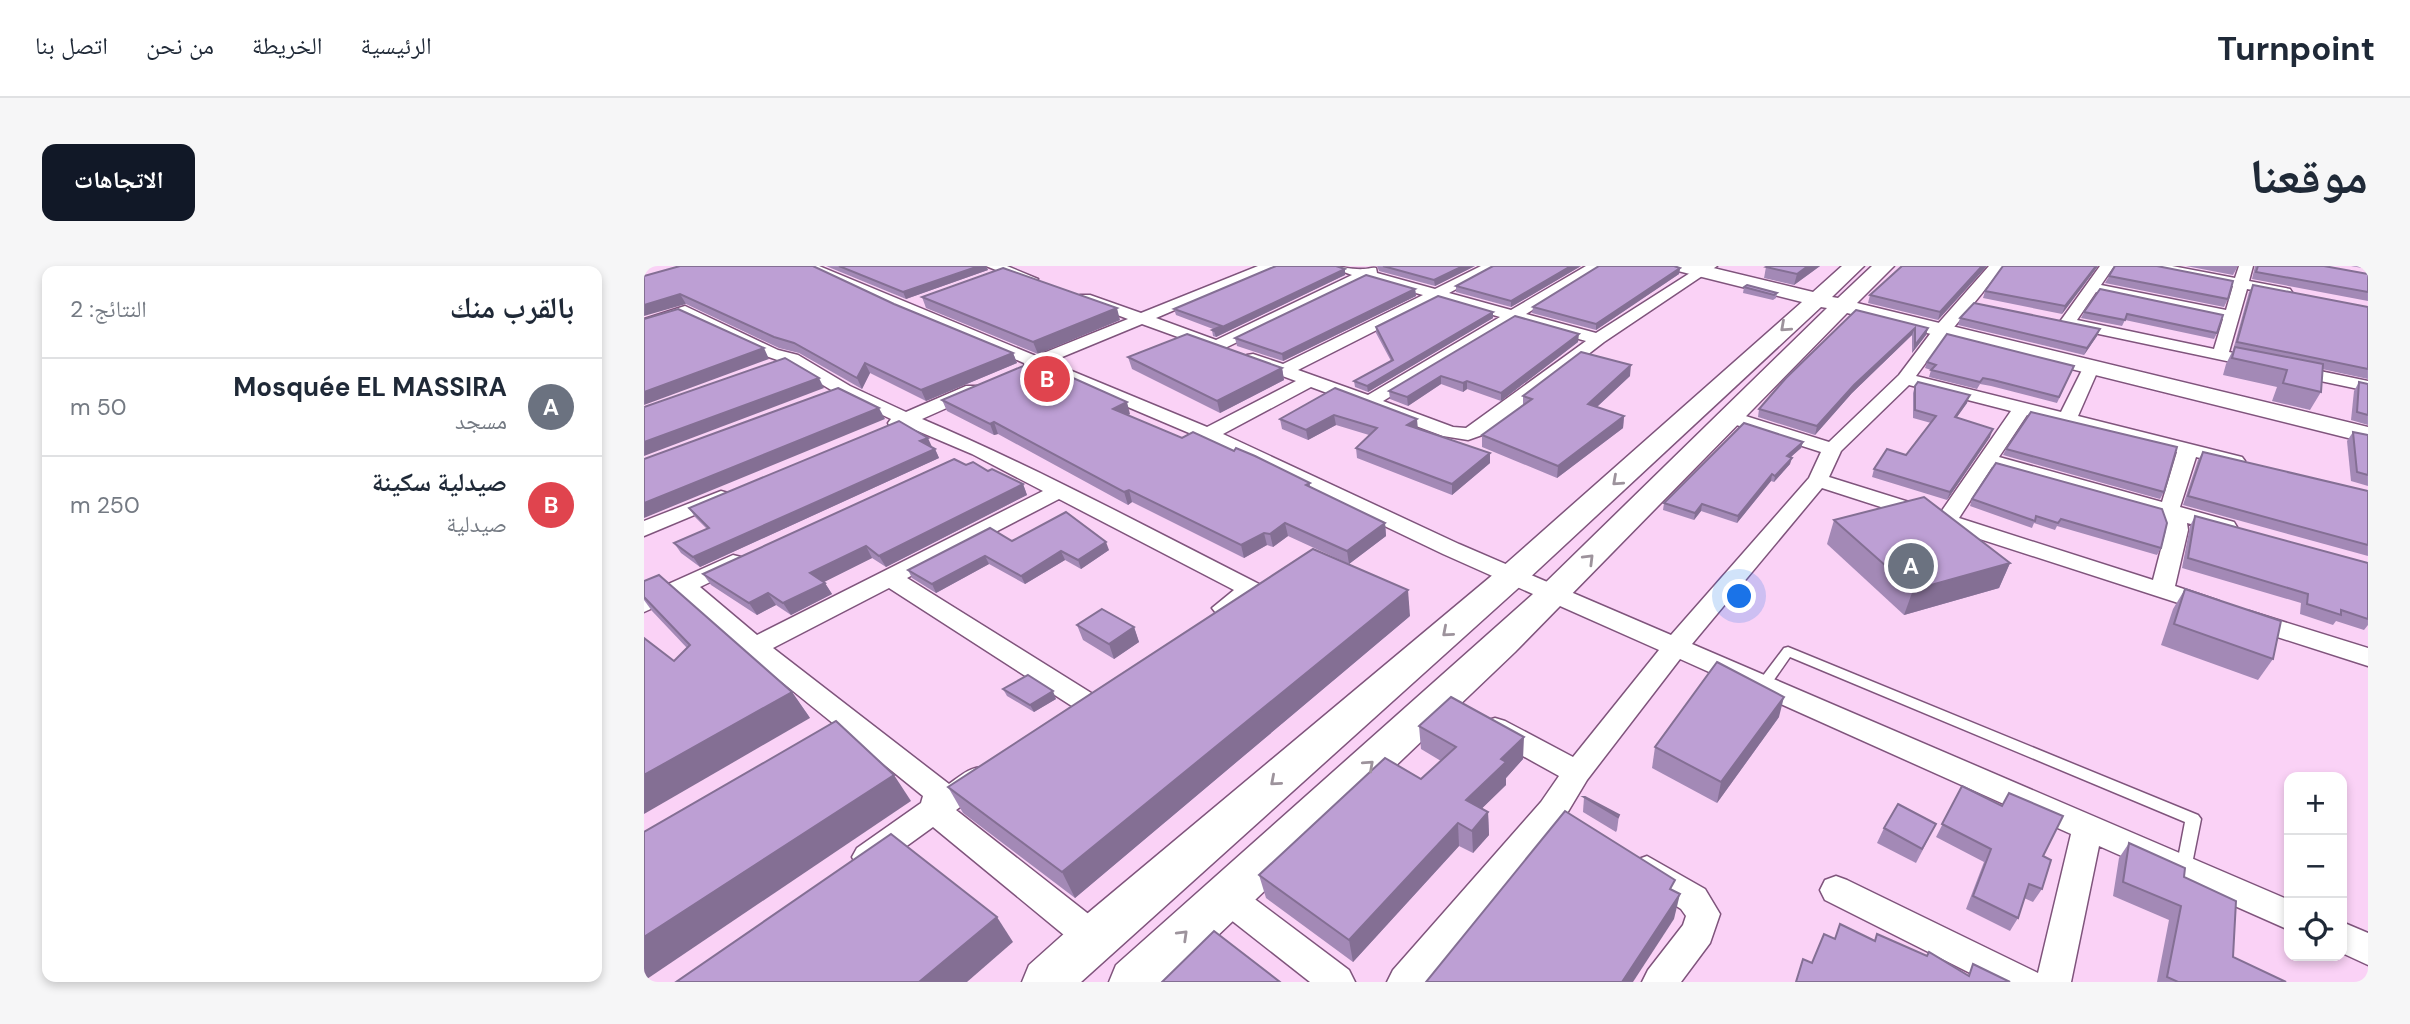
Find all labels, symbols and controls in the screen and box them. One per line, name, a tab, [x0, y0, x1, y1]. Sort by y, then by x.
text: Turnpoint	[2217, 27, 2375, 70]
text: اتصل بنا	[35, 30, 108, 61]
text: من نحن	[146, 30, 214, 61]
text: الخريطة	[252, 30, 323, 61]
text: الرئيسية	[361, 30, 432, 61]
button: الاتجاهات	[42, 144, 195, 221]
text: موقعنا	[2250, 144, 2368, 208]
text: بالقرب منك	[450, 288, 574, 327]
text: النتائج: 2	[70, 294, 147, 324]
one-way arrow	[1780, 319, 1793, 332]
pin: B	[1024, 353, 1070, 405]
text: Mosquée EL MASSIRA	[233, 370, 507, 404]
text: 50 m	[70, 392, 126, 422]
text: A	[543, 392, 559, 422]
text: مسجد	[455, 406, 507, 436]
text: صيدلية سكينة	[372, 465, 507, 499]
one-way arrow	[1612, 472, 1625, 485]
text: 250 m	[70, 490, 140, 520]
text: B	[544, 490, 558, 520]
text: صيدلية	[446, 509, 507, 539]
pin: A	[1888, 540, 1934, 592]
one-way arrow	[1580, 554, 1593, 567]
your location	[1722, 579, 1756, 613]
one-way arrow	[1442, 624, 1455, 636]
one-way arrow	[1361, 761, 1374, 773]
map controls	[2284, 772, 2347, 961]
button: +	[2284, 772, 2347, 835]
one-way arrow	[1270, 773, 1283, 785]
button: −	[2284, 835, 2347, 898]
button: locate	[2284, 898, 2347, 961]
one-way arrow	[1175, 930, 1188, 943]

